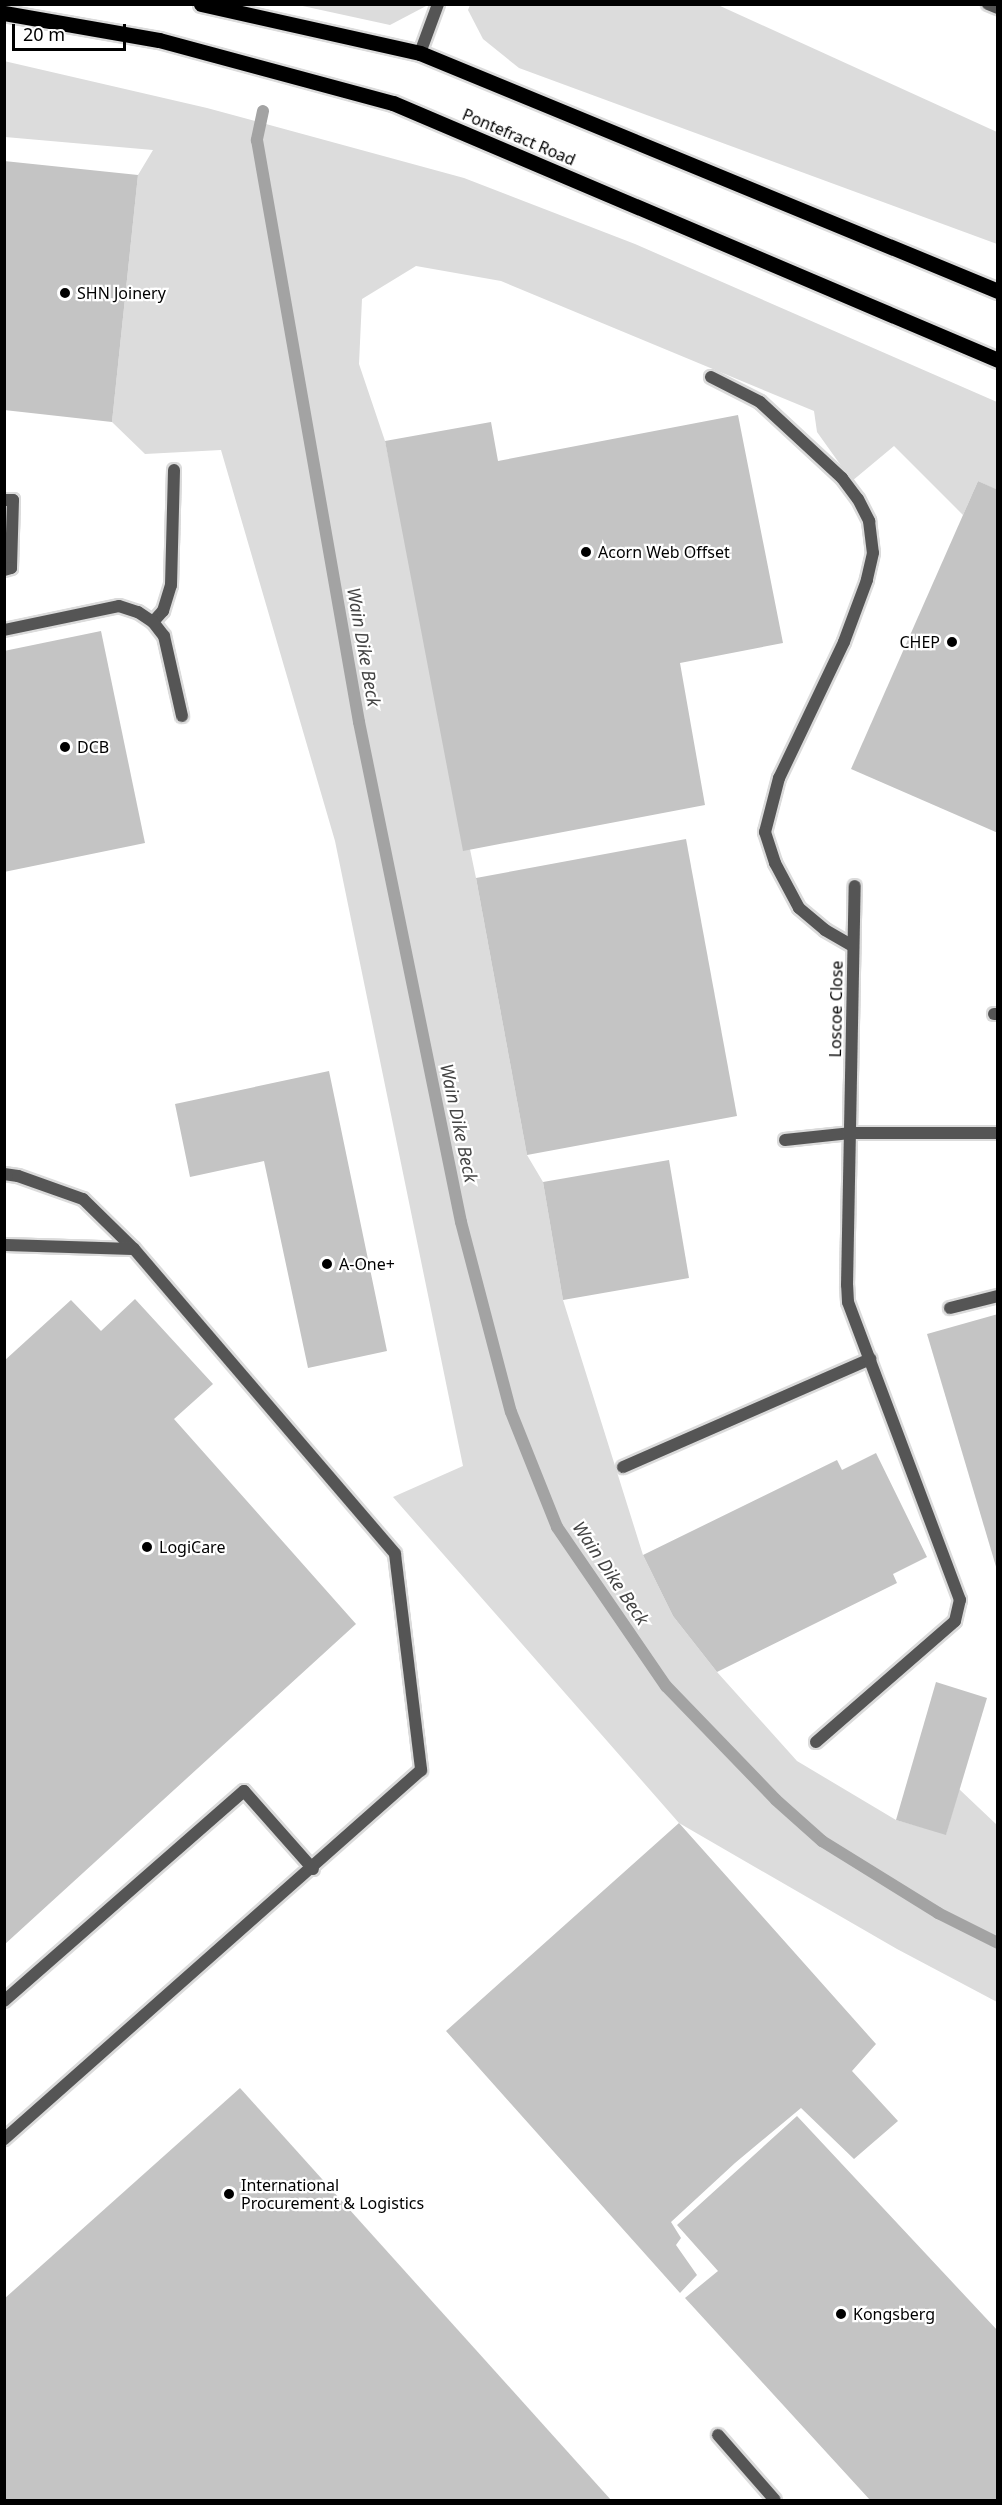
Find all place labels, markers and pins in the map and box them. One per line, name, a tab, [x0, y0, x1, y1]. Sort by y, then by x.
place label: SHN Joinery	[77, 283, 166, 303]
marker: SHN Joinery	[58, 286, 72, 300]
place label: Acorn Web Offset	[598, 542, 730, 562]
marker: Acorn Web Offset	[579, 545, 593, 559]
place label: CHEP	[899, 632, 940, 652]
marker: CHEP	[945, 635, 959, 649]
place label: DCB	[77, 737, 109, 757]
marker: DCB	[58, 740, 72, 754]
place label: A-One+	[339, 1254, 395, 1274]
marker: A-One+	[320, 1257, 334, 1271]
place label: LogiCare	[159, 1537, 225, 1557]
marker: LogiCare	[140, 1540, 154, 1554]
place label: International Procurement & Logistics	[241, 2175, 424, 2213]
marker: International Procurement & Logistics	[222, 2187, 236, 2201]
place label: Kongsberg	[853, 2304, 935, 2324]
marker: Kongsberg	[834, 2307, 848, 2321]

